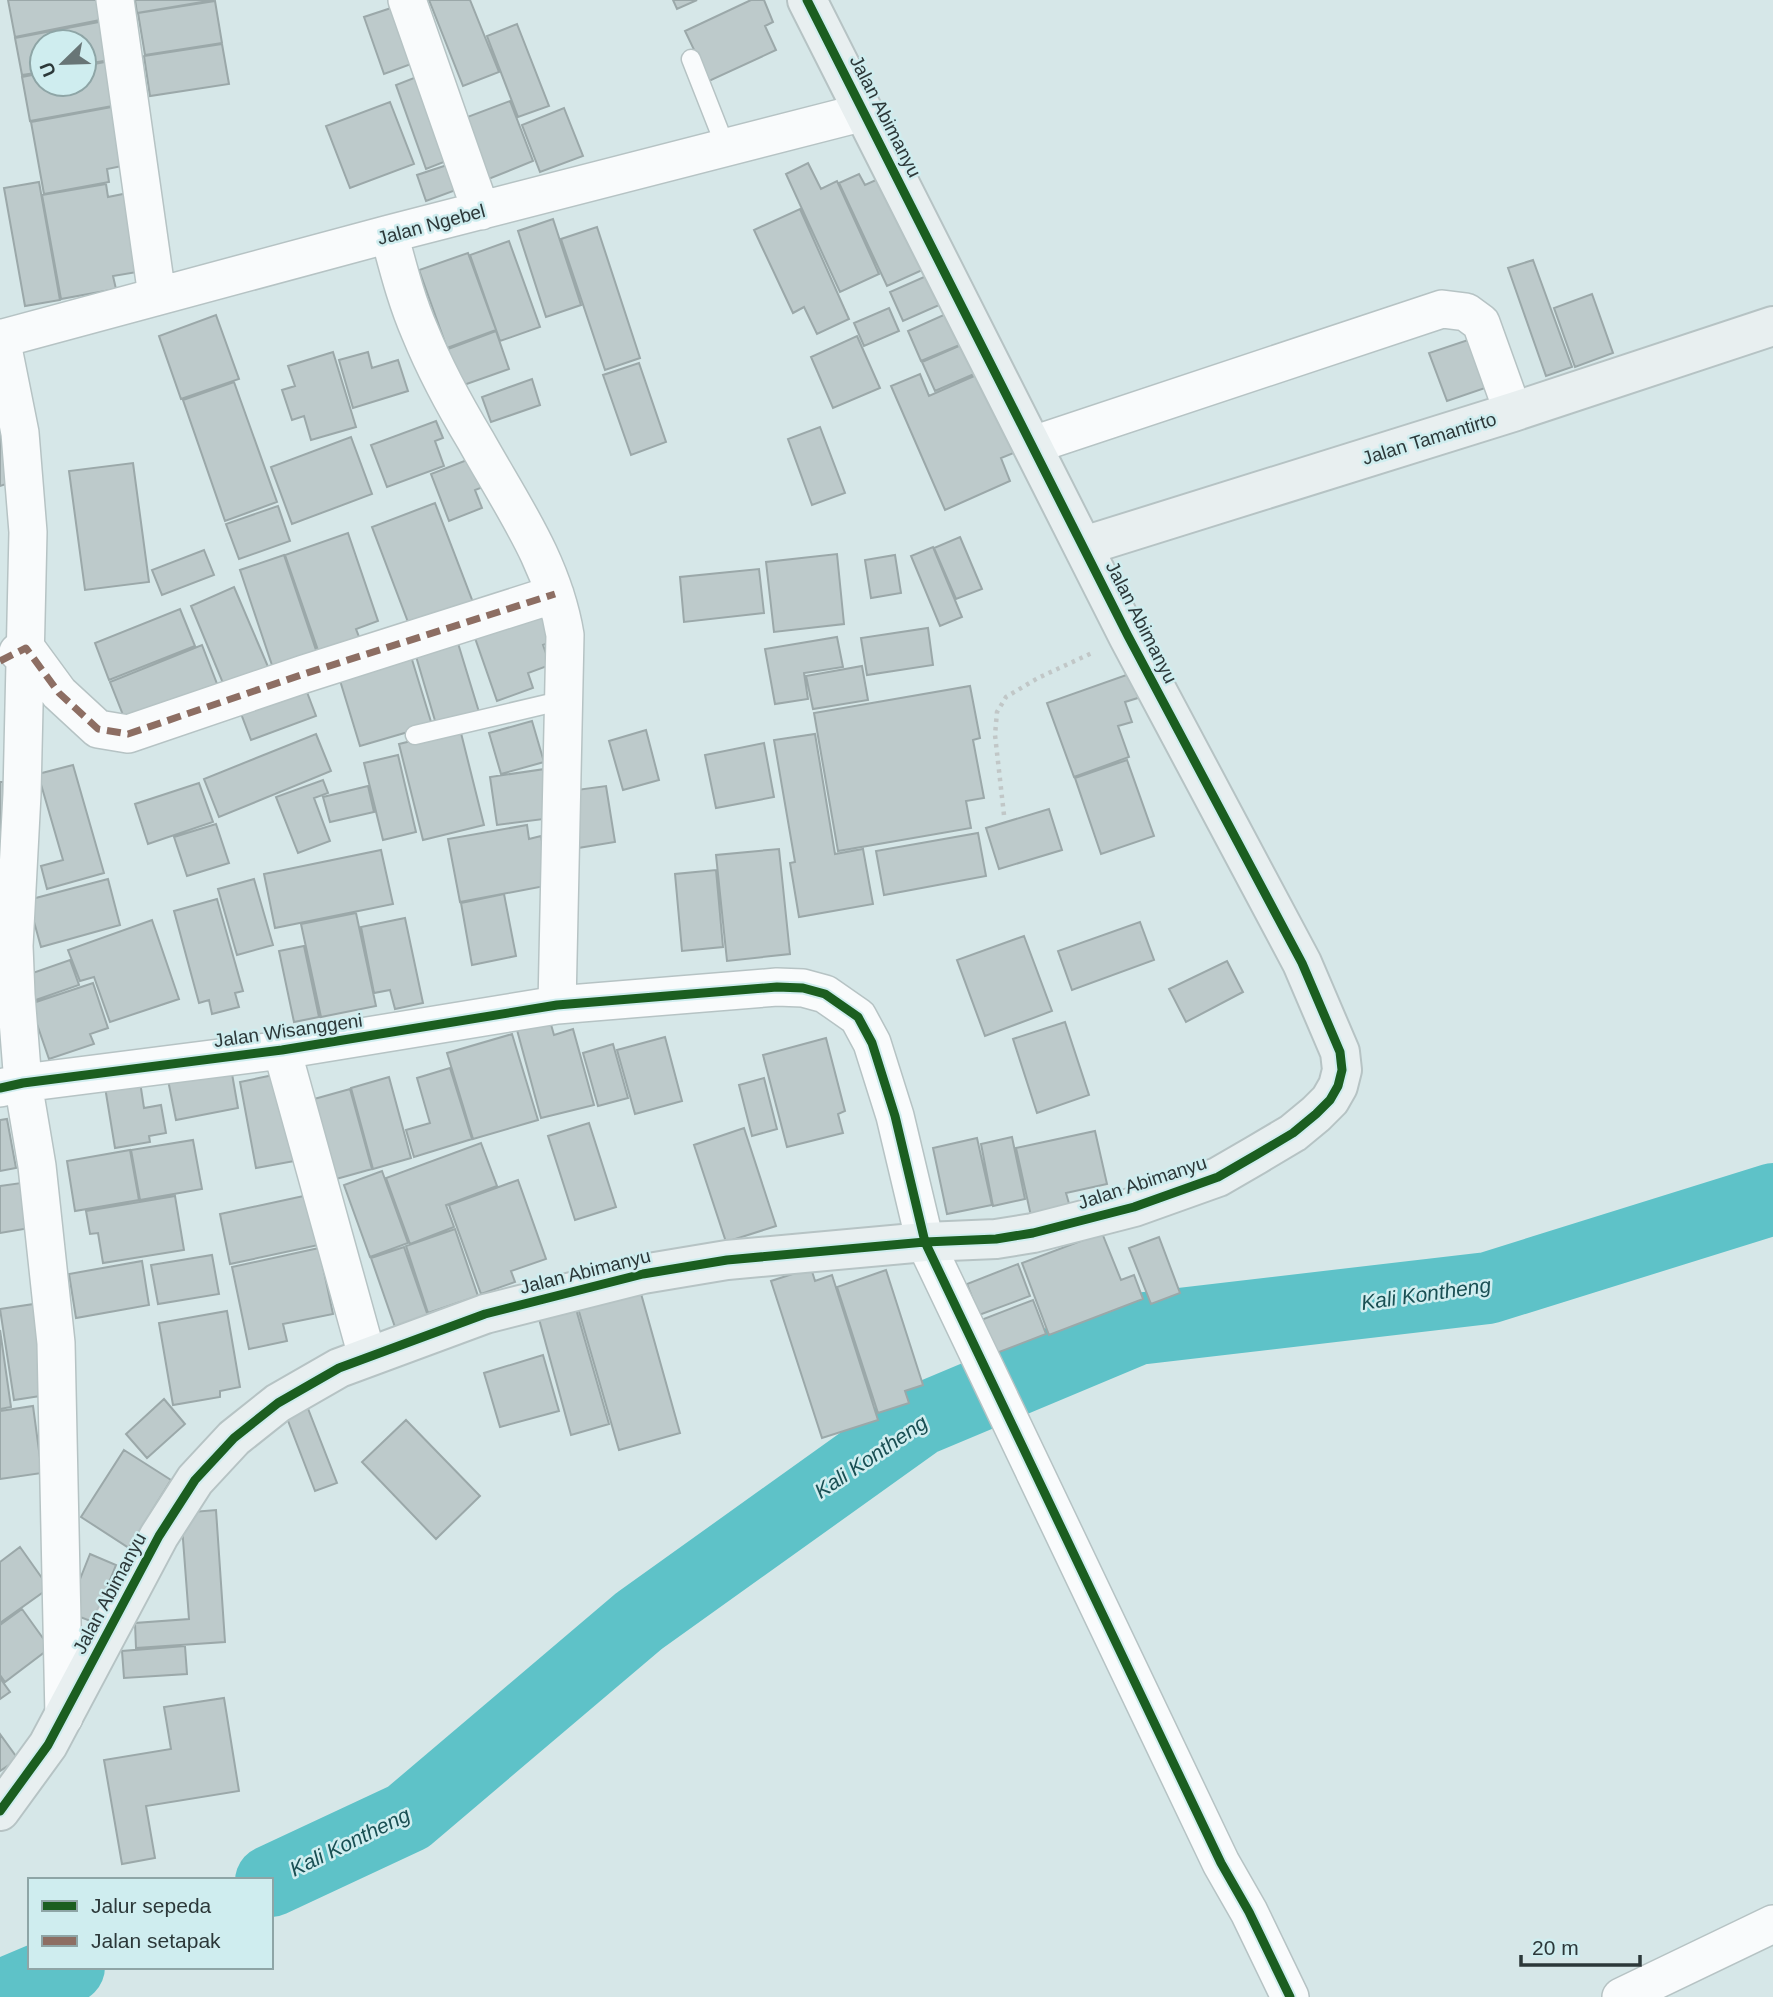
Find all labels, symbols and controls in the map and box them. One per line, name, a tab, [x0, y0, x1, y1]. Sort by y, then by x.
north arrow	[28, 28, 98, 98]
street label: Jalan Abimanyu	[846, 52, 925, 181]
text: U	[35, 59, 60, 80]
street label: Jalan Ngebel	[375, 200, 487, 249]
street label: Jalan Tamantirto	[1360, 408, 1499, 469]
street label: Jalan Abimanyu	[1102, 558, 1181, 687]
street label: Jalan Wisanggeni	[212, 1010, 364, 1051]
street label: Jalan Abimanyu	[1075, 1152, 1209, 1213]
street label: Jalan Abimanyu	[517, 1245, 653, 1298]
water label: Kali Kontheng	[1360, 1273, 1493, 1314]
water label: Kali Kontheng	[810, 1410, 932, 1503]
street label: Jalan Abimanyu	[69, 1529, 150, 1657]
water label: Kali Kontheng	[286, 1802, 414, 1881]
legend	[28, 1878, 273, 1969]
text: Jalur sepeda	[91, 1894, 212, 1917]
scale bar	[1521, 1924, 1640, 1968]
text: Jalan setapak	[91, 1929, 221, 1952]
text: 20 m	[1532, 1936, 1579, 1959]

